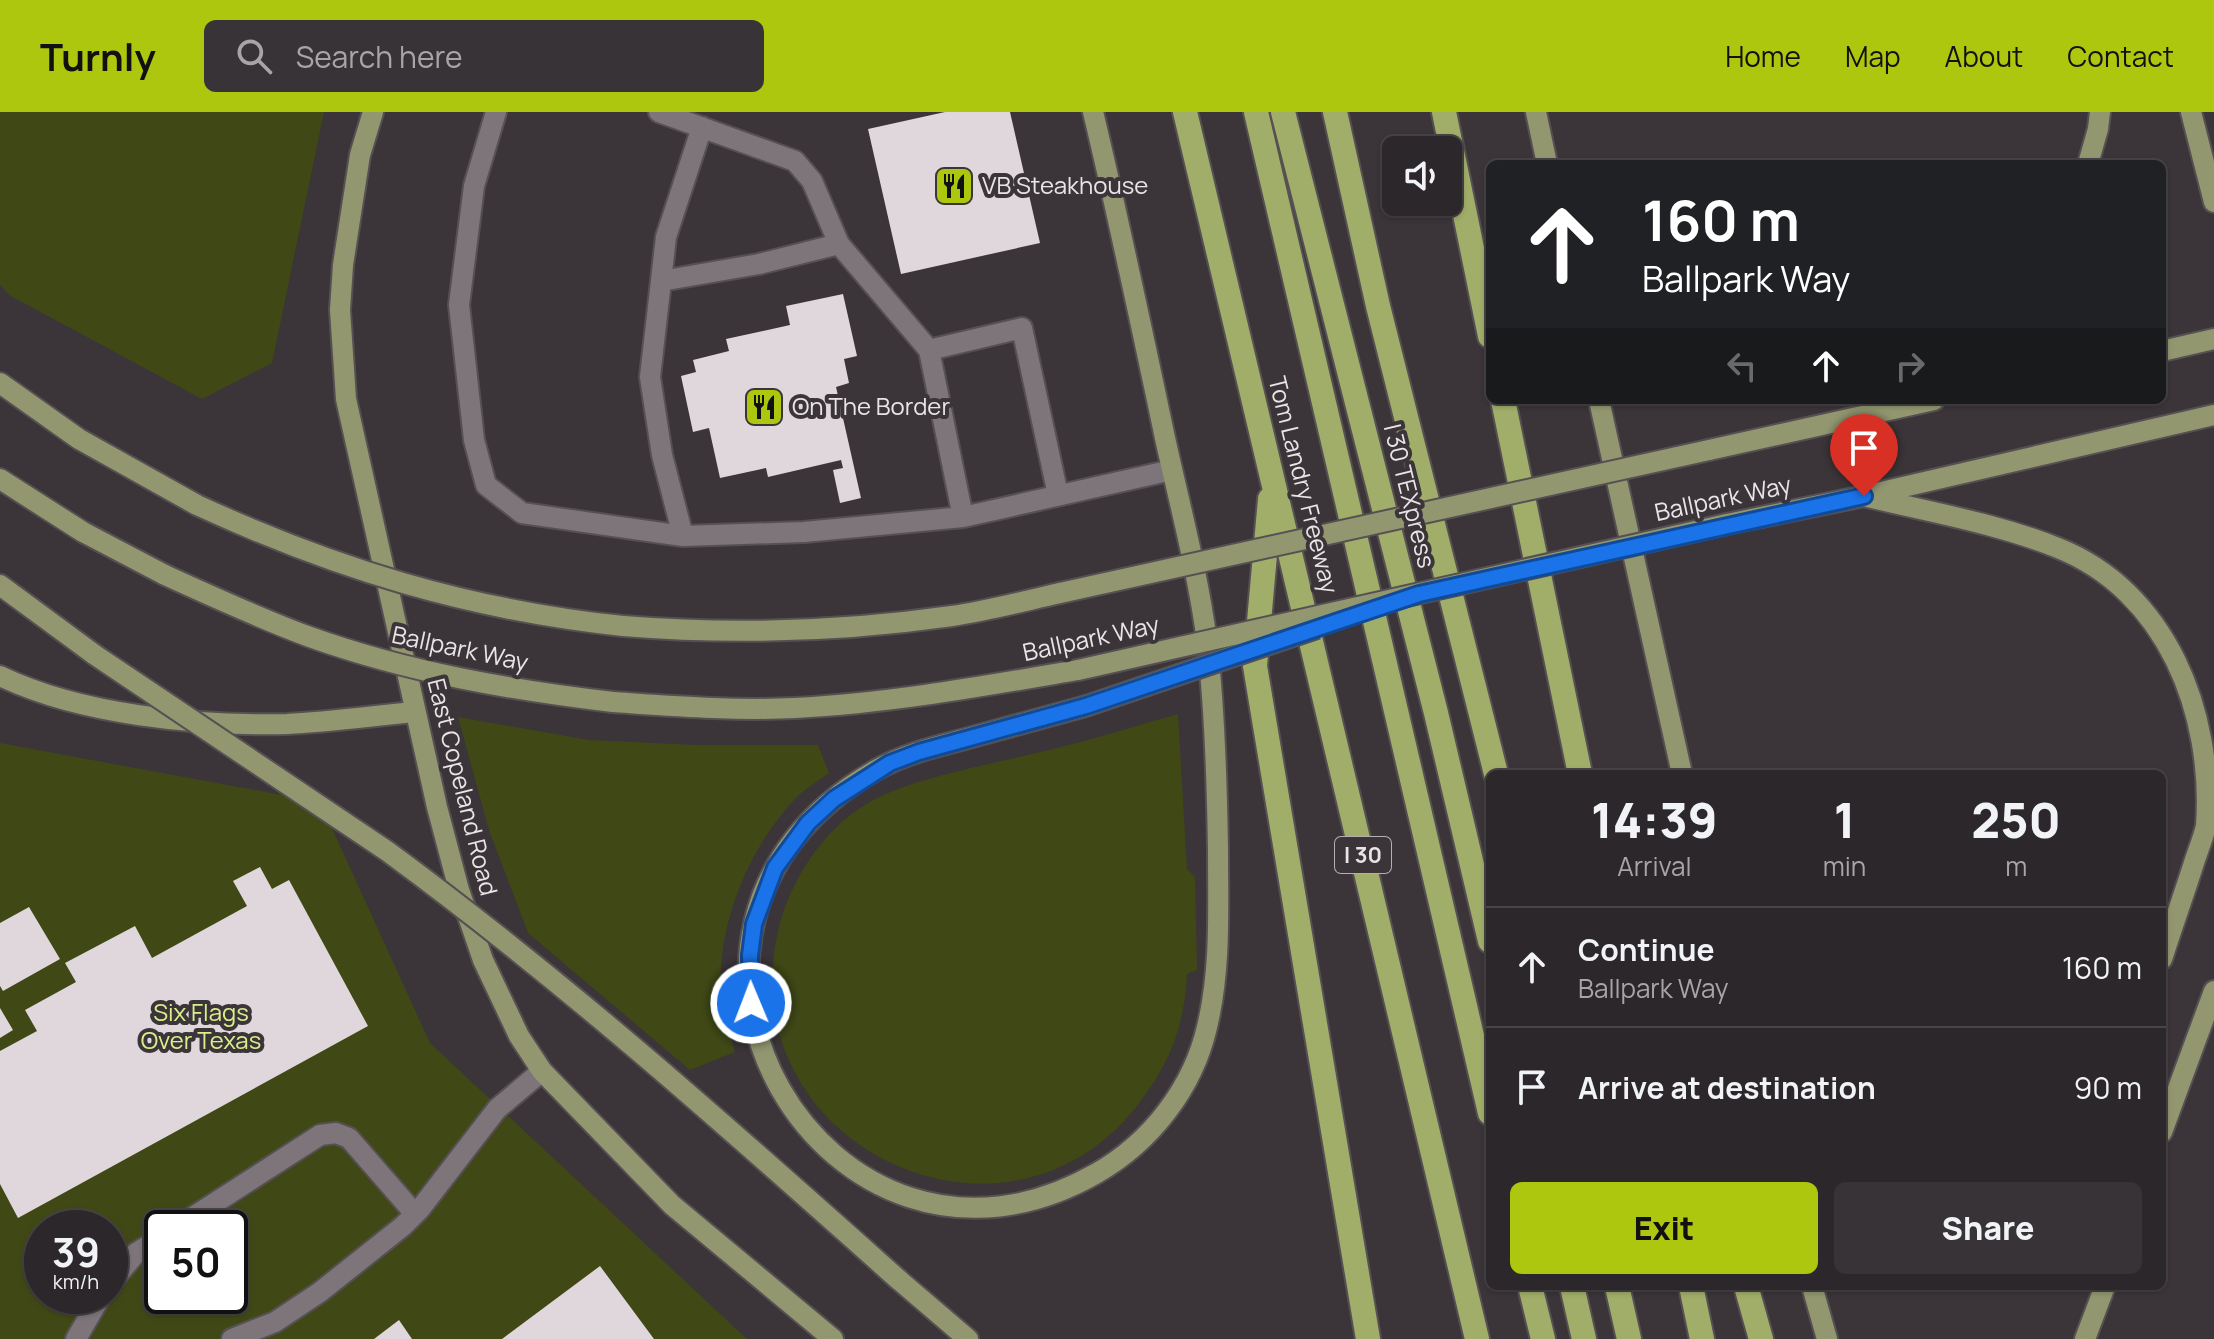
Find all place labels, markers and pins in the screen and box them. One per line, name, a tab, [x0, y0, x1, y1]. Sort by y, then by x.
restaurant icon: VB Steakhouse	[933, 165, 975, 207]
place label: VB Steakhouse	[982, 168, 1148, 201]
restaurant icon: On The Border	[743, 386, 785, 428]
place label: On The Border	[792, 389, 950, 422]
pin	[1830, 414, 1898, 496]

